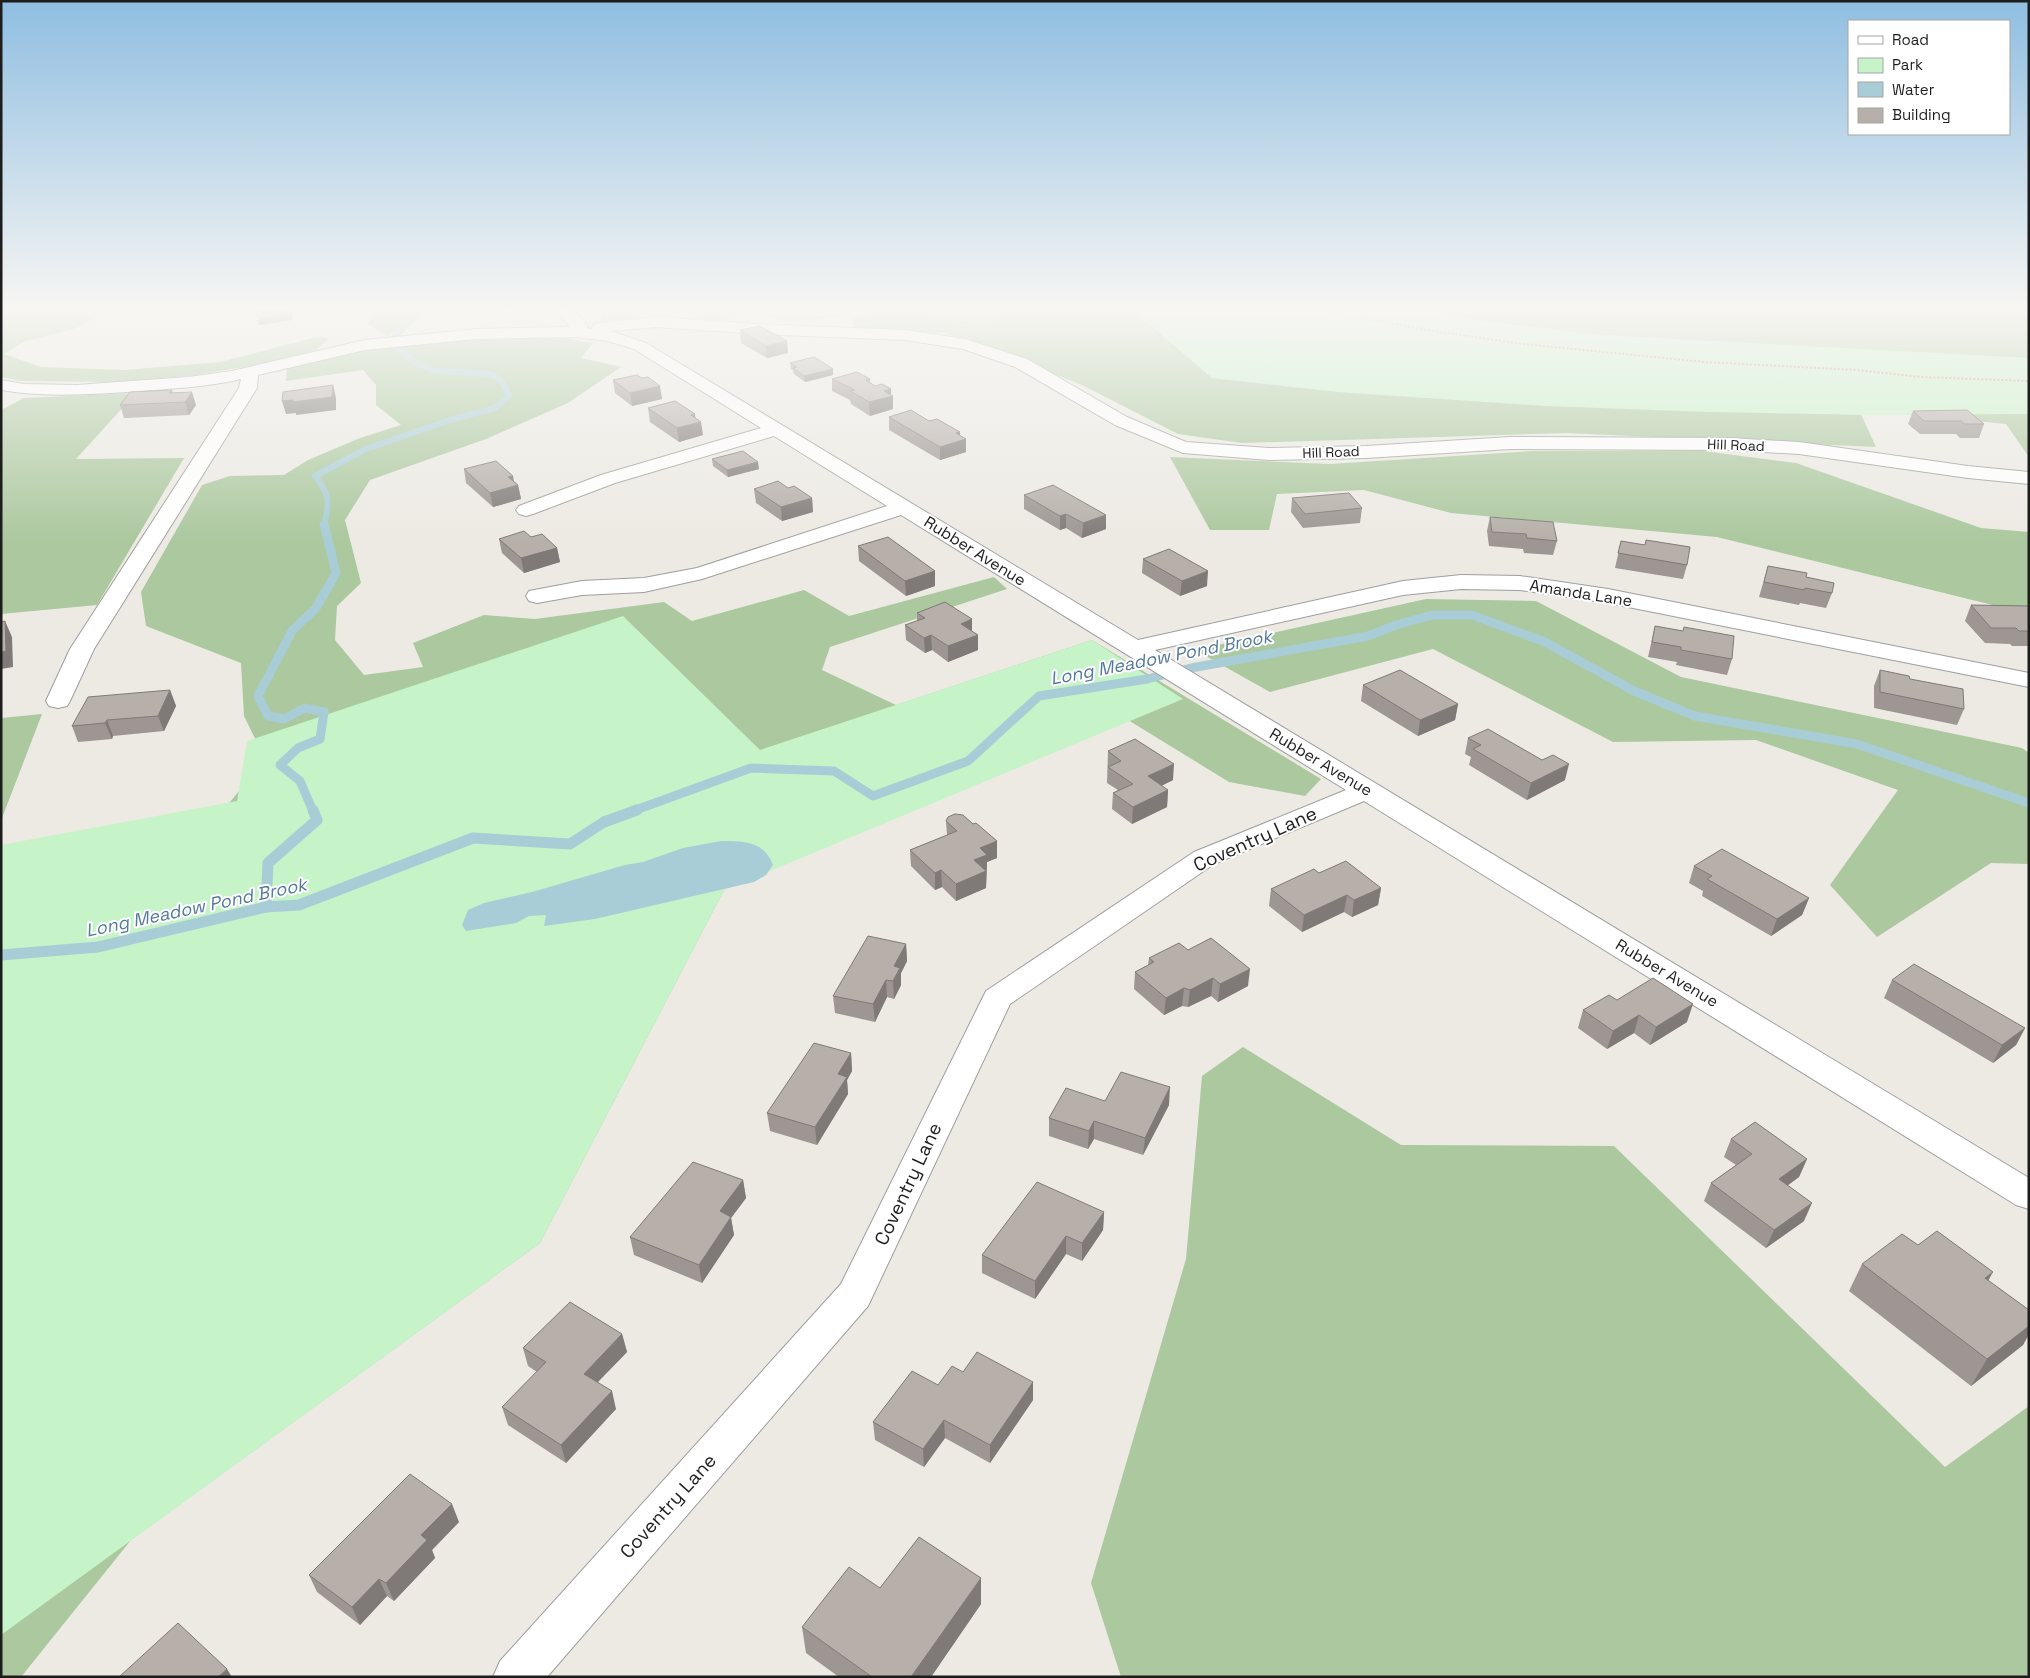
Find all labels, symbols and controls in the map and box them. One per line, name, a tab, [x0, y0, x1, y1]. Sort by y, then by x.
legend	[1848, 20, 2010, 135]
text: Road	[1892, 30, 1929, 49]
text: Park	[1892, 55, 1923, 74]
text: Water	[1892, 80, 1935, 99]
text: Building	[1892, 105, 1951, 124]
street label: Hill Road	[1707, 435, 1765, 455]
street label: Hill Road	[1302, 442, 1360, 462]
street label: Rubber Avenue	[920, 511, 1030, 591]
street label: Amanda Lane	[1528, 575, 1634, 611]
water label: Long Meadow Pond Brook	[1048, 624, 1276, 690]
street label: Rubber Avenue	[1266, 723, 1376, 801]
street label: Coventry Lane	[1189, 801, 1321, 877]
water label: Long Meadow Pond Brook	[83, 872, 311, 942]
street label: Rubber Avenue	[1612, 934, 1722, 1012]
street label: Coventry Lane	[869, 1119, 947, 1249]
street label: Coventry Lane	[614, 1448, 722, 1564]

